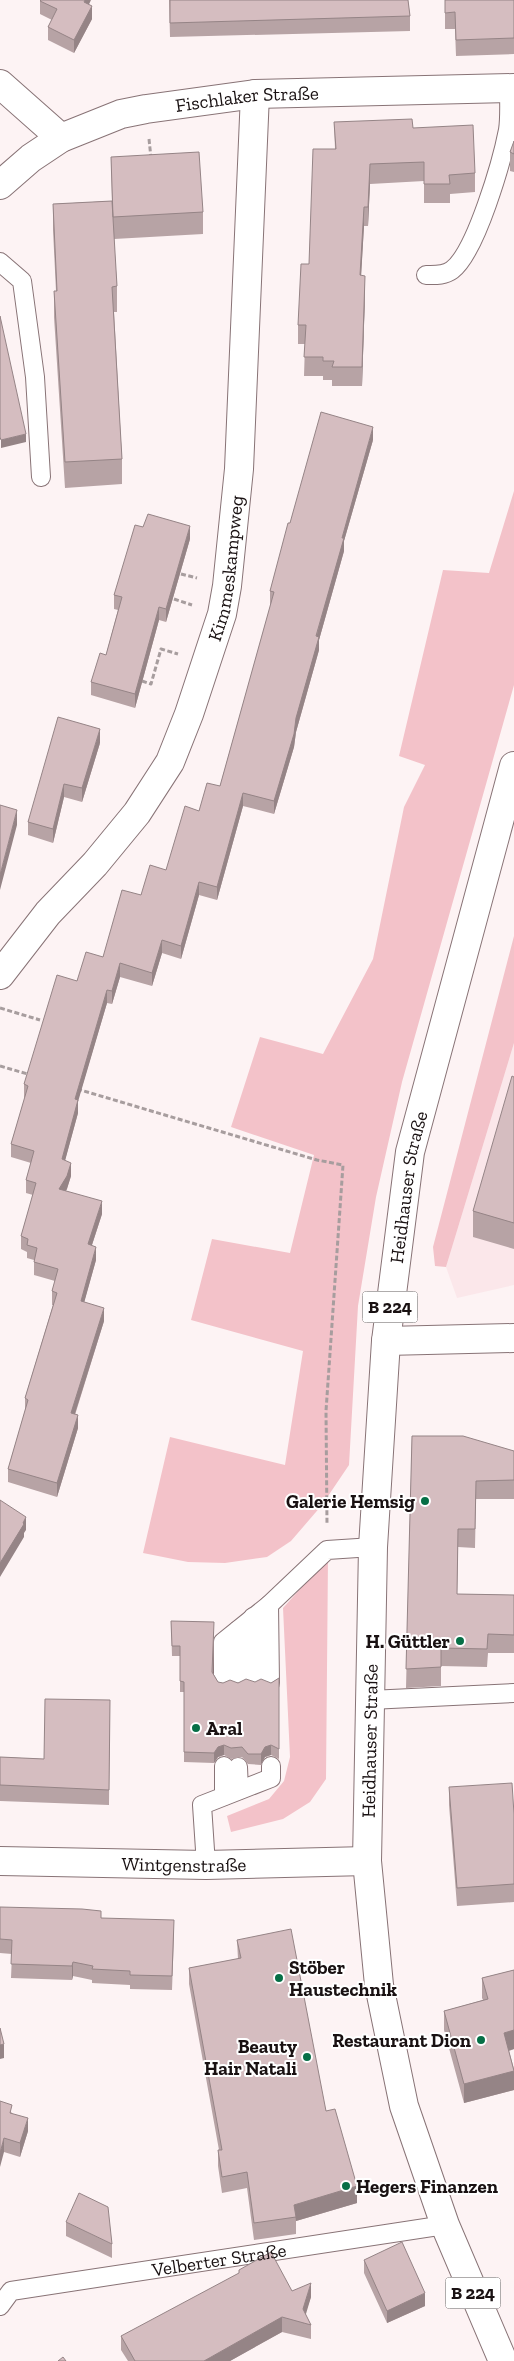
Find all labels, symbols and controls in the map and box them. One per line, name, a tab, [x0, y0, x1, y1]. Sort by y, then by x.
street label: Fischlaker Straße	[174, 82, 319, 117]
street label: Kimmeskampweg	[203, 494, 248, 644]
street label: Heidhauser Straße	[385, 1108, 433, 1265]
road number: B 224	[362, 1291, 418, 1322]
place label: Galerie Hemsig	[286, 1490, 415, 1513]
marker: Galerie Hemsig	[419, 1495, 431, 1507]
place label: H. Güttler	[365, 1630, 451, 1653]
marker: H. Güttler	[454, 1635, 466, 1647]
street label: Heidhauser Straße	[357, 1664, 383, 1818]
place label: Aral	[206, 1717, 243, 1740]
marker: Aral	[190, 1722, 202, 1734]
street label: Wintgenstraße	[121, 1852, 247, 1877]
place label: Stöber Haustechnik	[289, 1956, 397, 2001]
marker: Stöber Haustechnik	[273, 1972, 285, 1984]
place label: Restaurant Dion	[332, 2029, 472, 2052]
marker: Restaurant Dion	[475, 2034, 487, 2046]
place label: Beauty Hair Natali	[204, 2035, 297, 2080]
marker: Beauty Hair Natali	[301, 2051, 313, 2063]
place label: Hegers Finanzen	[356, 2175, 499, 2198]
marker: Hegers Finanzen	[340, 2180, 352, 2192]
street label: Velberter Straße	[149, 2238, 288, 2282]
road number: B 224	[446, 2278, 500, 2308]

